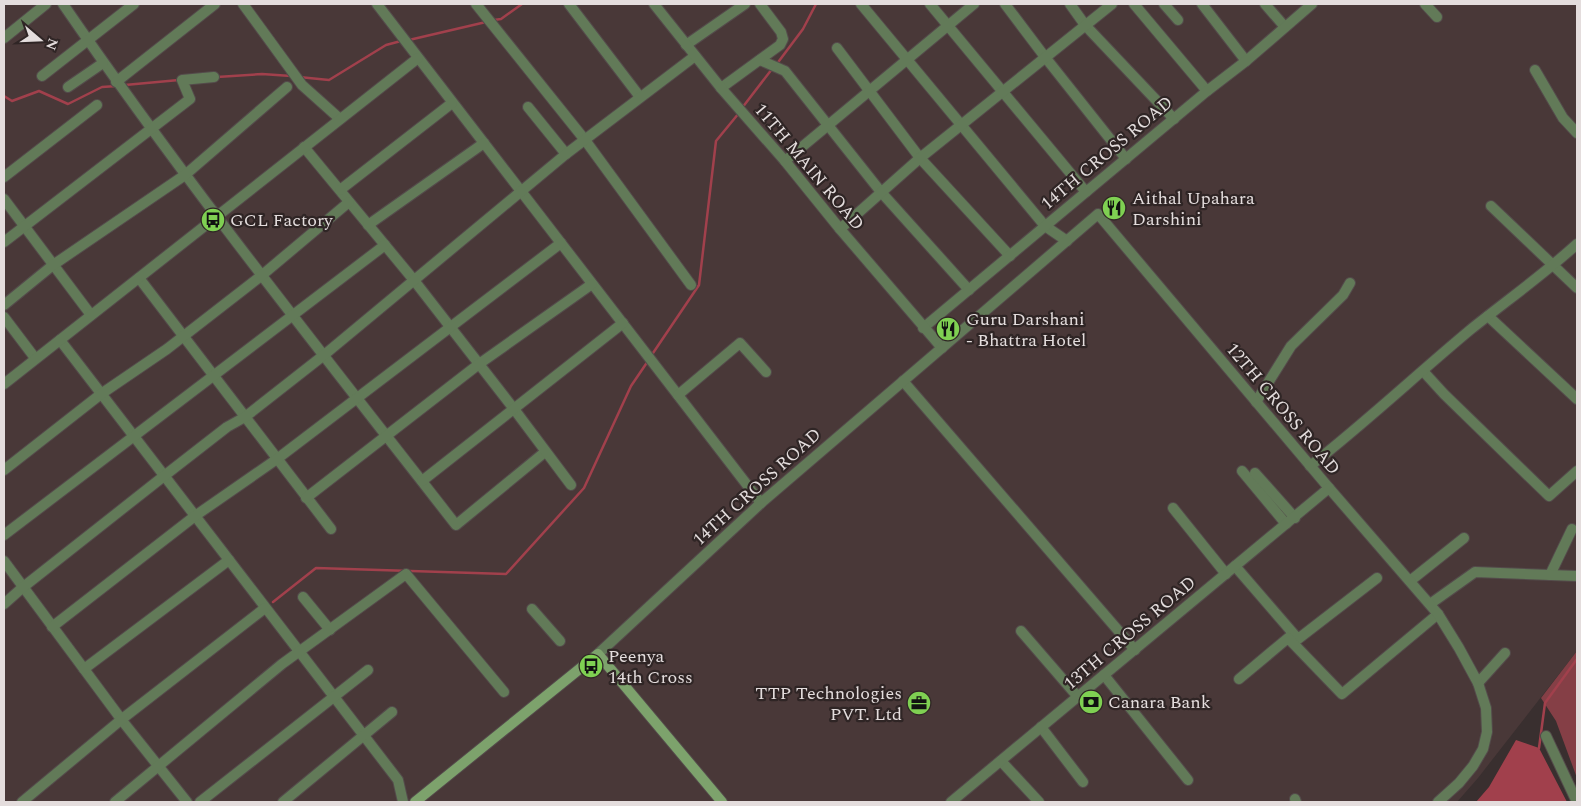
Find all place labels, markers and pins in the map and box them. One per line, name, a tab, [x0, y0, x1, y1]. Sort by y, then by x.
place label: Aithal Upahara Darshini	[1132, 185, 1255, 233]
restaurant icon: Aithal Upahara Darshini	[1101, 195, 1127, 221]
bus stop icon: GCL Factory	[200, 207, 226, 233]
place label: GCL Factory	[230, 207, 334, 234]
place label: Guru Darshani - Bhattra Hotel	[966, 306, 1086, 354]
restaurant icon: Guru Darshani - Bhattra Hotel	[935, 316, 961, 342]
place label: Peenya 14th Cross	[608, 643, 693, 691]
bus stop icon: Peenya 14th Cross	[578, 653, 604, 679]
place label: TTP Technologies PVT. Ltd	[755, 680, 902, 728]
bank icon: Canara Bank	[1078, 689, 1104, 715]
place label: Canara Bank	[1108, 689, 1211, 716]
office icon: TTP Technologies PVT. Ltd	[906, 690, 932, 716]

